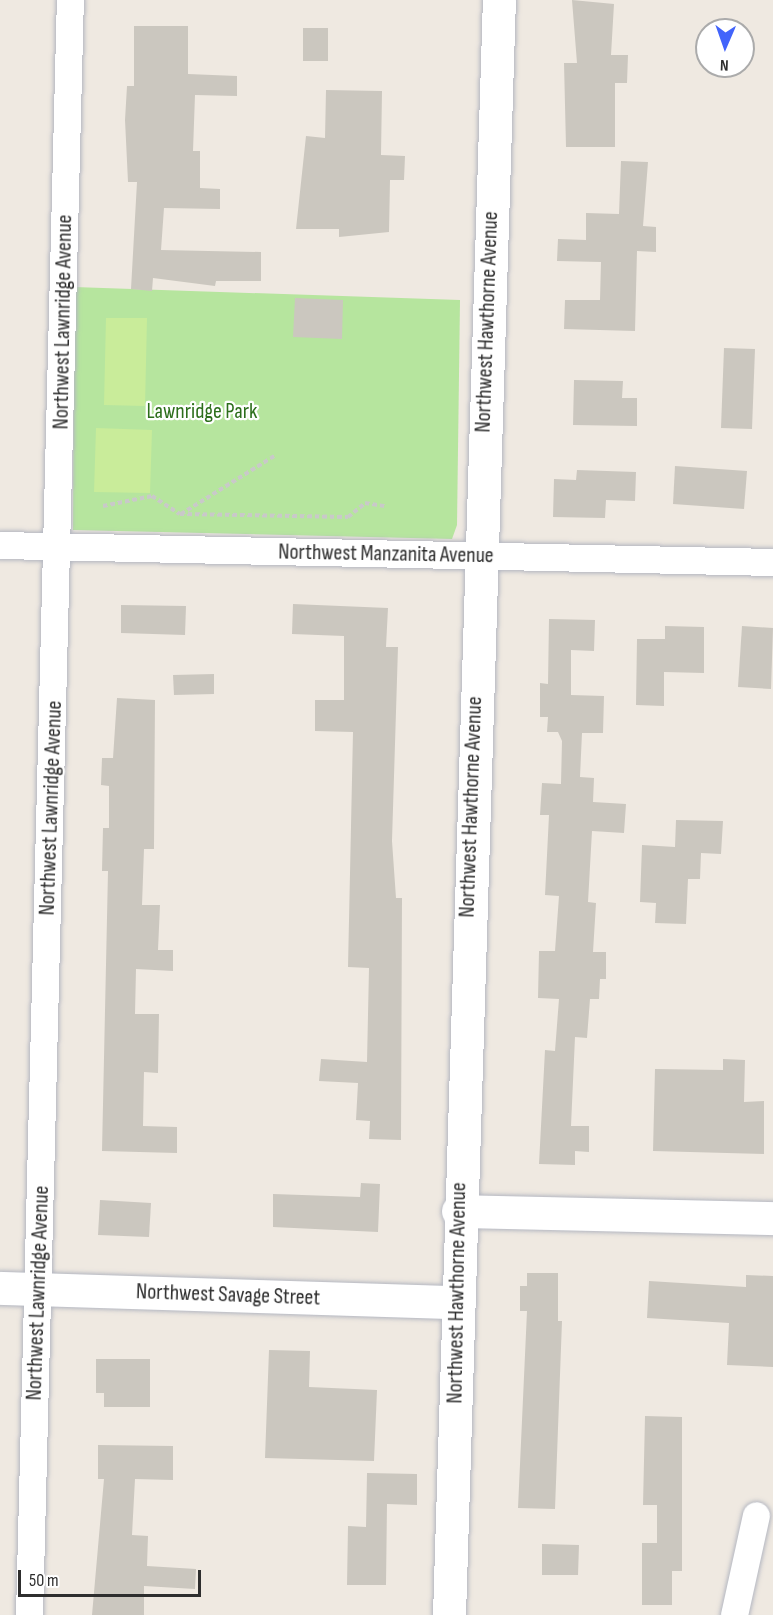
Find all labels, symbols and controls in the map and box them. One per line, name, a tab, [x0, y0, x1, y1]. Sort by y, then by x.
north arrow	[695, 18, 755, 78]
text: N	[720, 55, 729, 74]
street label: Northwest Hawthorne Avenue	[470, 211, 504, 433]
street label: Northwest Lawnridge Avenue	[48, 214, 78, 430]
park label: Lawnridge Park	[146, 399, 258, 425]
street label: Northwest Manzanita Avenue	[278, 539, 494, 569]
street label: Northwest Hawthorne Avenue	[454, 696, 488, 918]
street label: Northwest Lawnridge Avenue	[34, 700, 68, 916]
street label: Northwest Hawthorne Avenue	[442, 1182, 472, 1404]
street label: Northwest Lawnridge Avenue	[21, 1185, 55, 1401]
street label: Northwest Savage Street	[136, 1279, 320, 1311]
scale bar	[21, 1558, 204, 1596]
text: 50 m	[29, 1570, 59, 1591]

